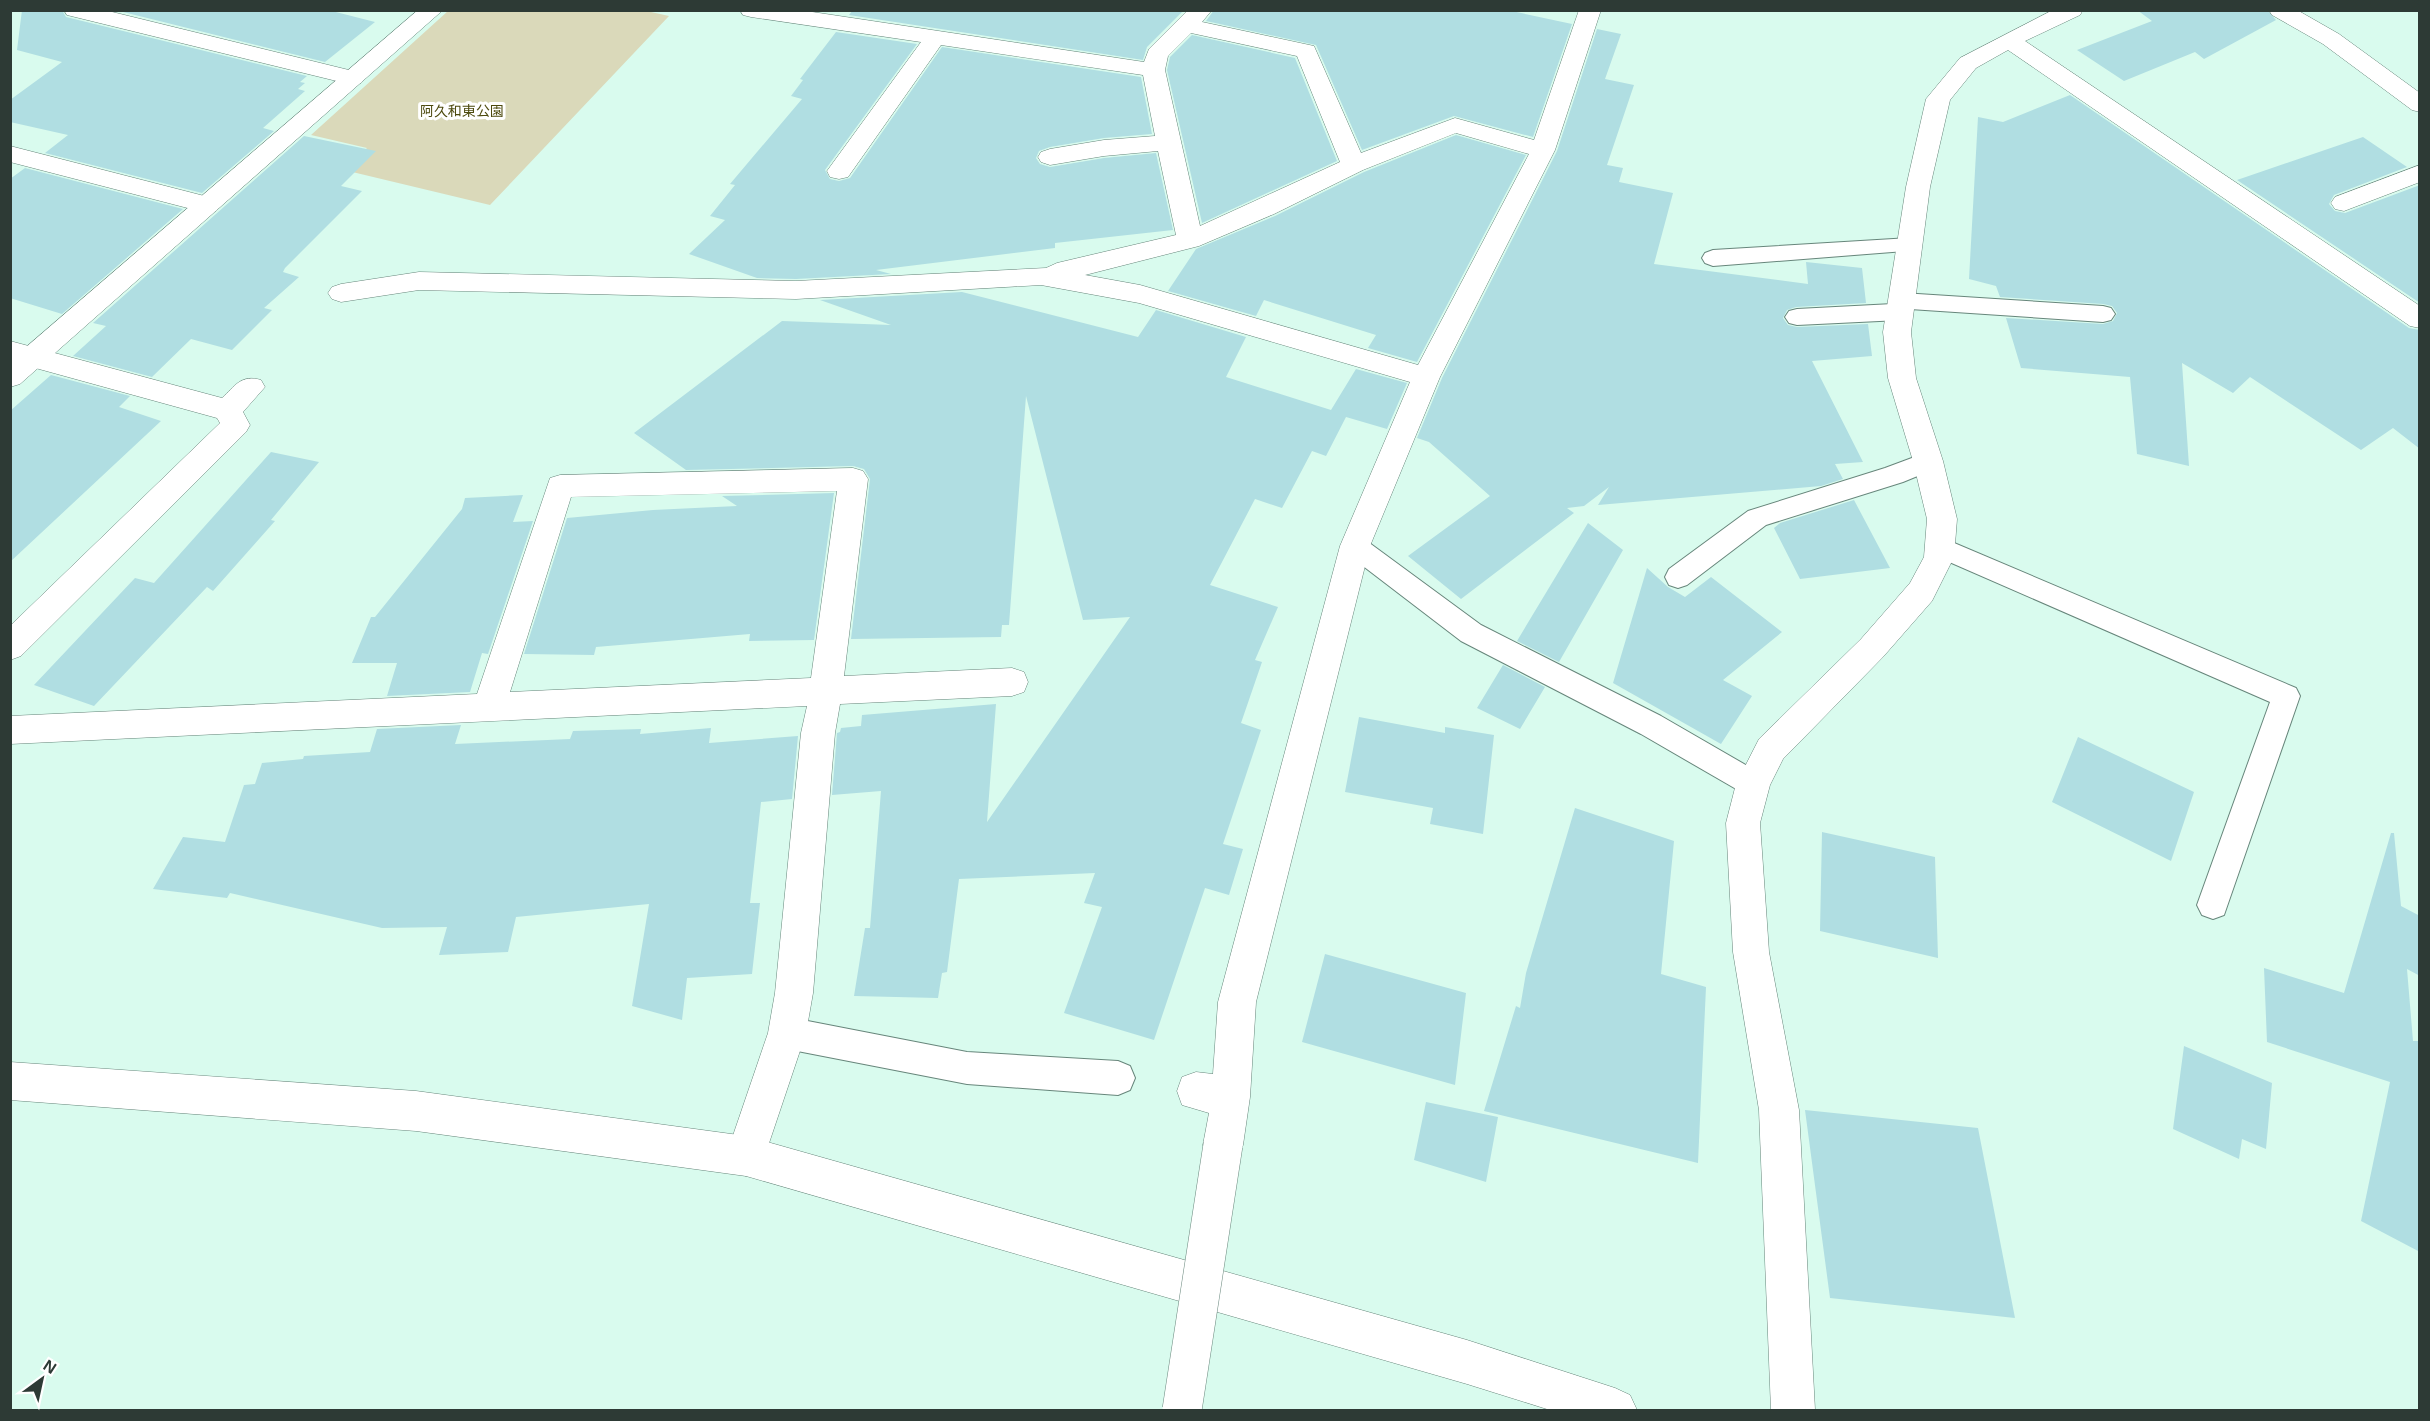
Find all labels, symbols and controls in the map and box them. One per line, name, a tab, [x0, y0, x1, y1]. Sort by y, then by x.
park label: 阿久和東公園	[420, 103, 504, 119]
north arrow	[12, 1349, 72, 1409]
text: N	[40, 1357, 59, 1377]

